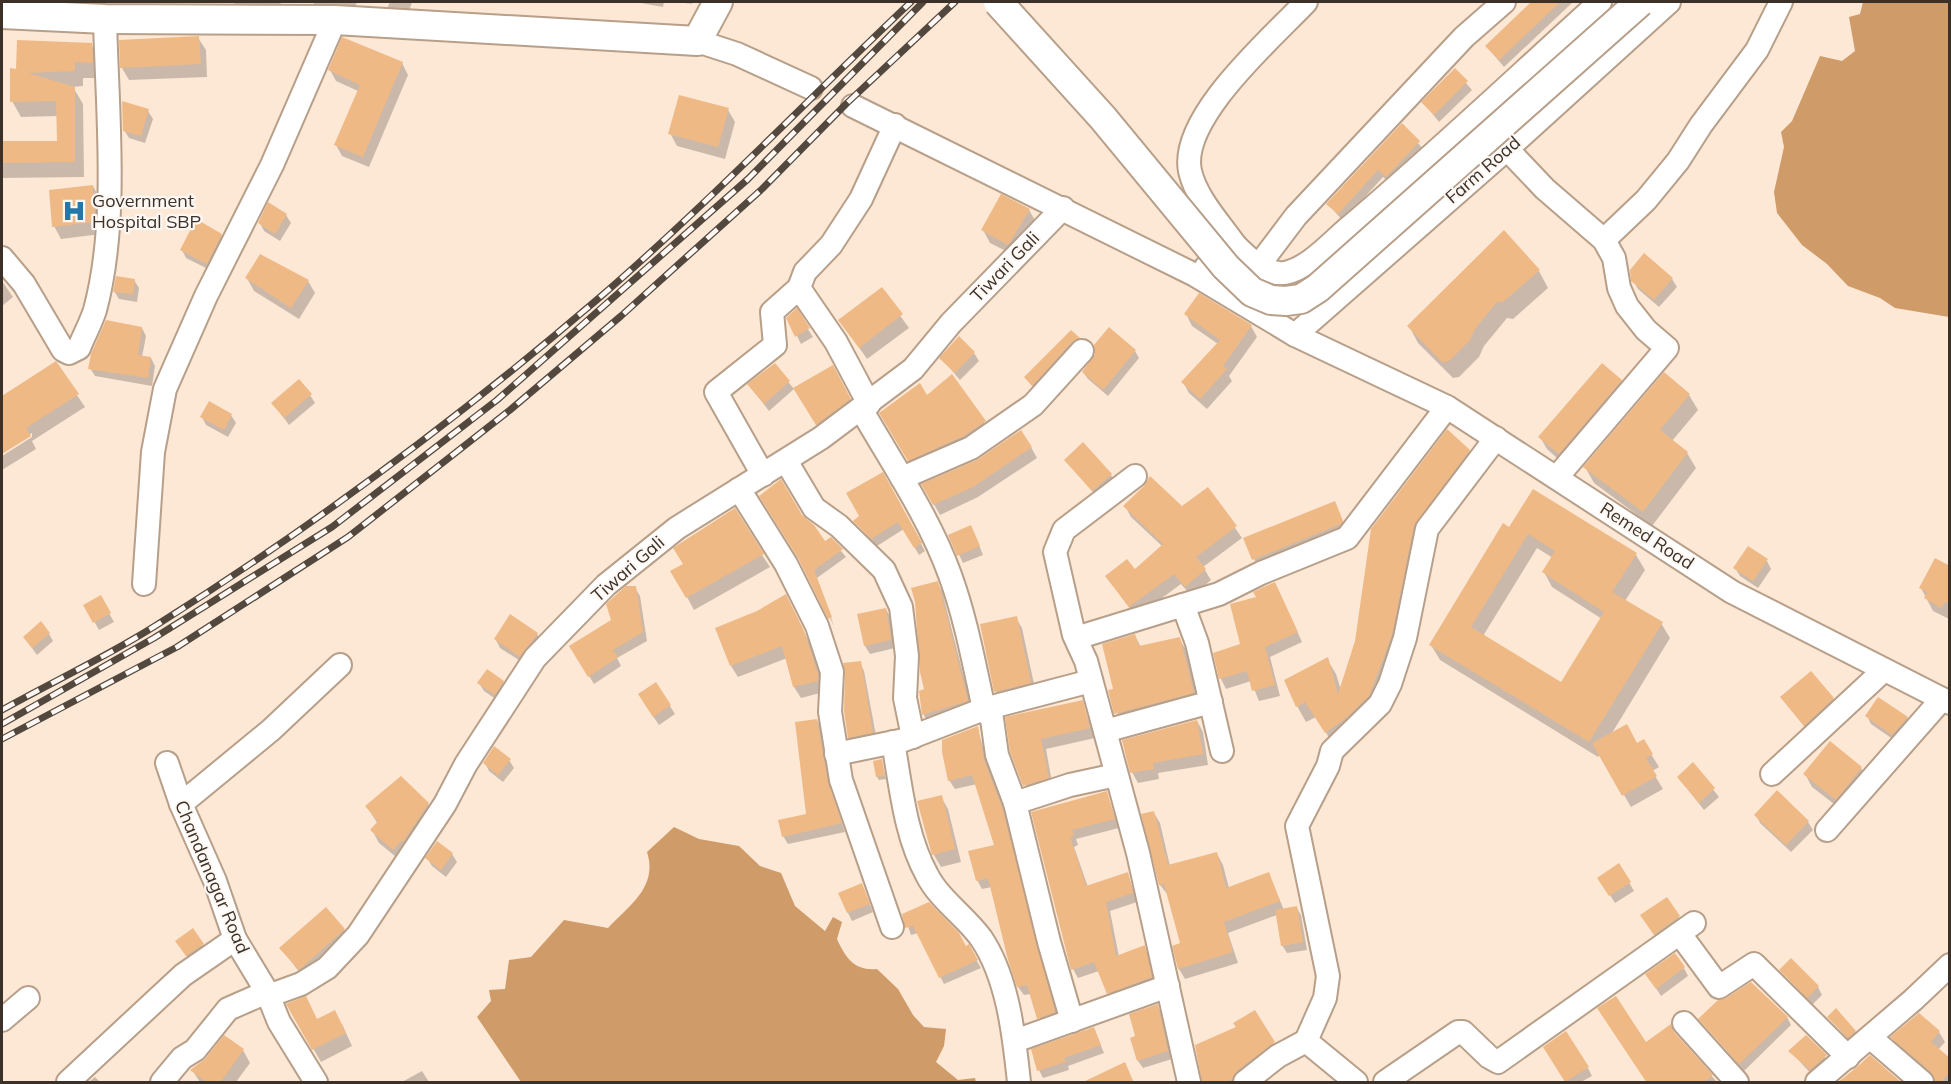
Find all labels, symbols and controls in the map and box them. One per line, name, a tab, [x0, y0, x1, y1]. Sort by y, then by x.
street label: Farm Road	[1441, 131, 1525, 208]
place label: Government Hospital SBP	[92, 189, 201, 233]
hospital icon: Government Hospital SBP	[61, 198, 87, 224]
street label: Tiwari Gali	[965, 226, 1044, 307]
street label: Remed Road	[1596, 497, 1699, 574]
street label: Tiwari Gali	[586, 531, 669, 607]
street label: Chandanagar Road	[170, 797, 255, 957]

